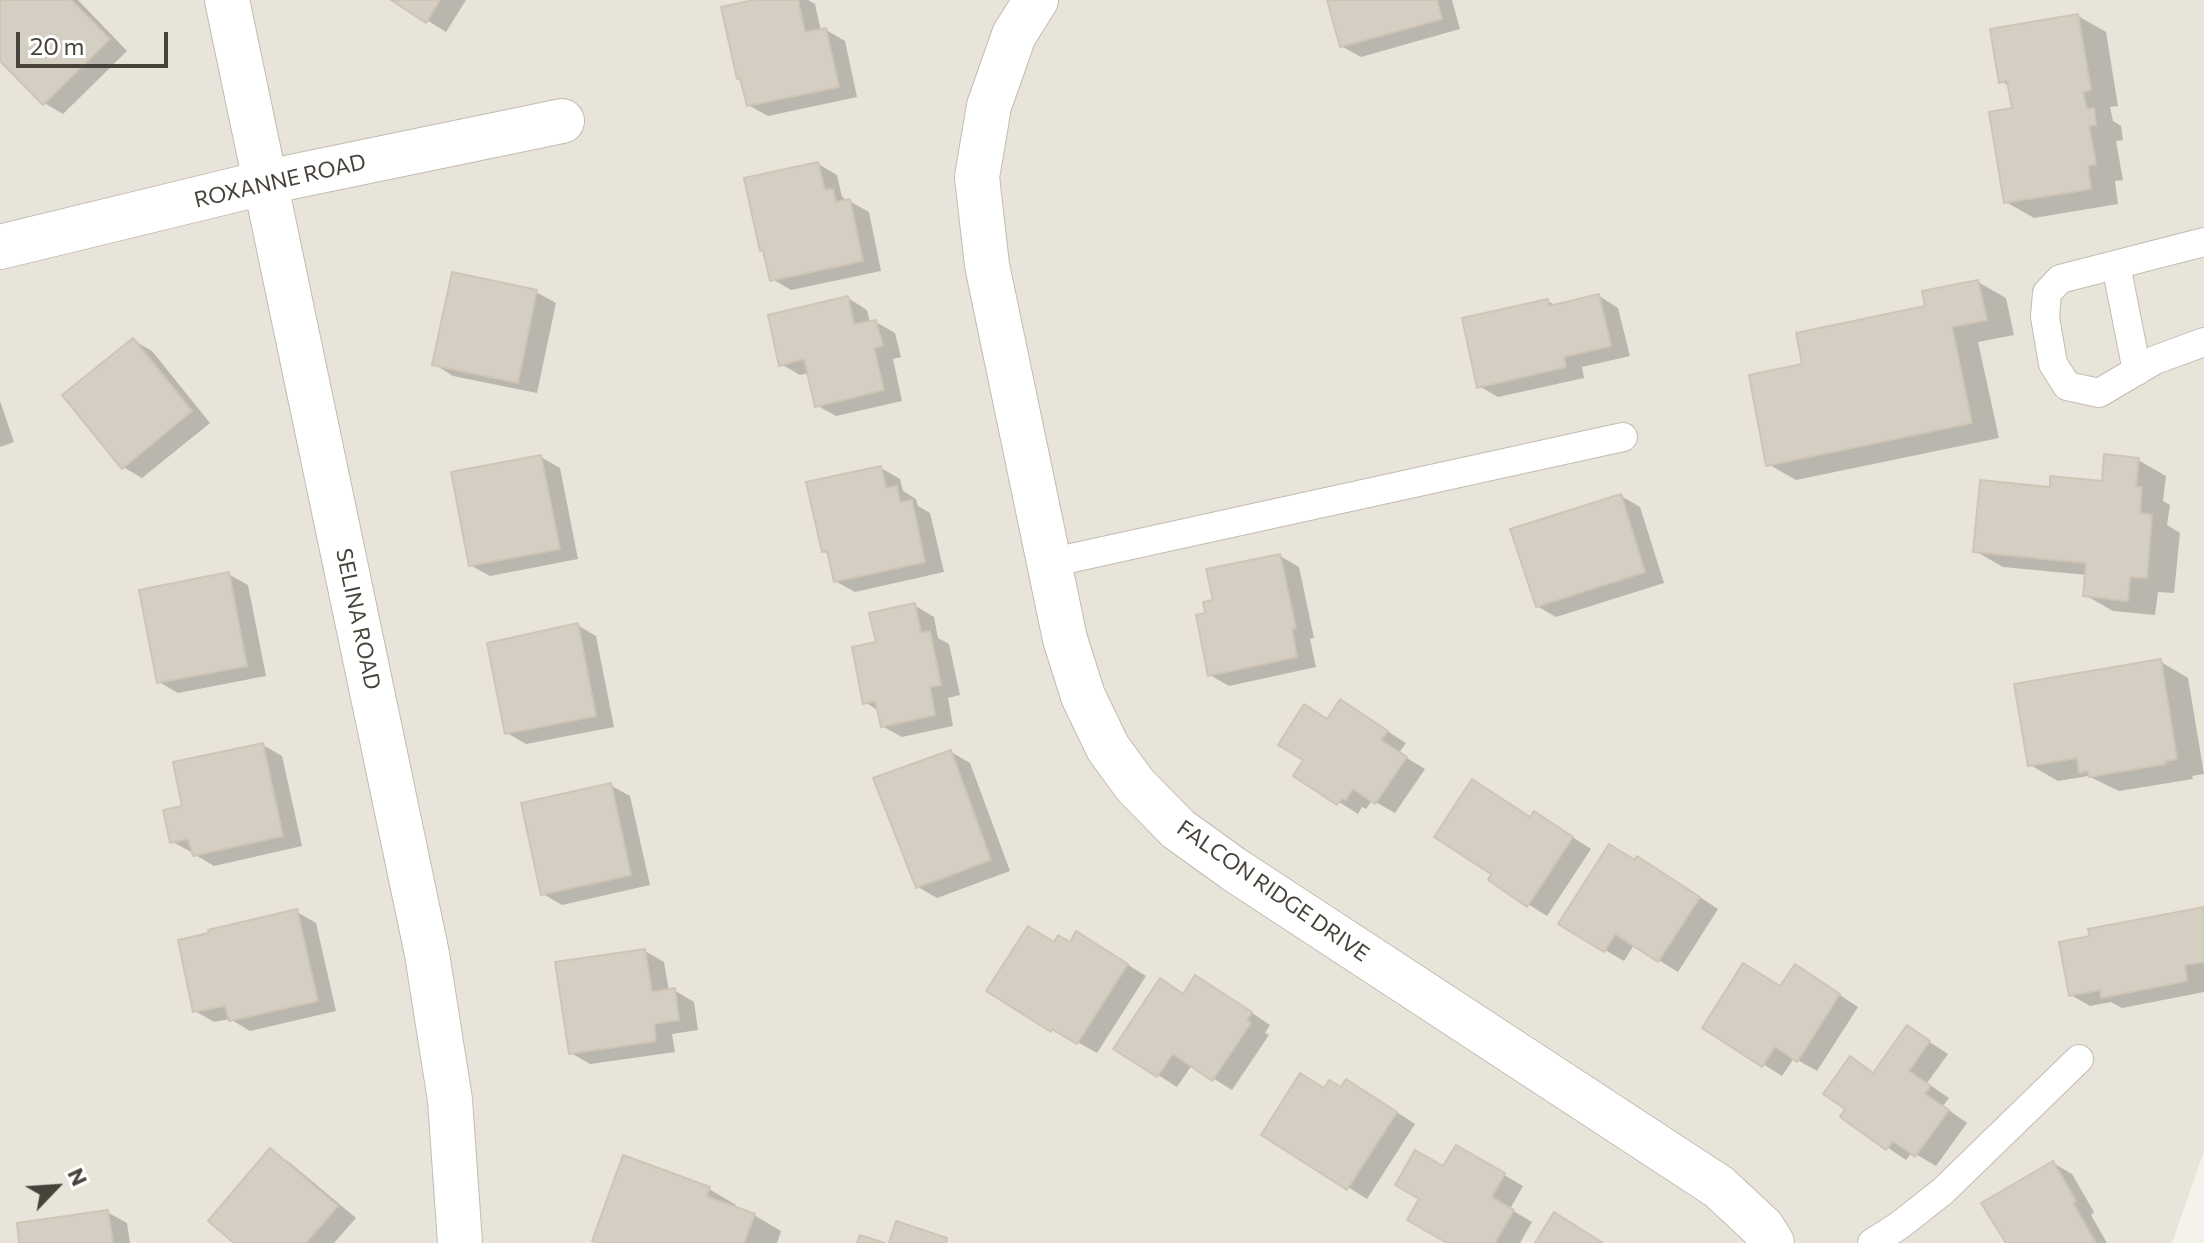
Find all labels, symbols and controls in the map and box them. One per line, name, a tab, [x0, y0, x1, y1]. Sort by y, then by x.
scale bar	[20, 16, 172, 66]
text: 20 m	[30, 31, 84, 60]
street label: ROXANNE ROAD	[192, 148, 368, 214]
street label: SELINA ROAD	[330, 546, 386, 692]
street label: FALCON RIDGE DRIVE	[1172, 815, 1374, 967]
north arrow	[16, 1147, 96, 1227]
text: N	[62, 1163, 94, 1190]

